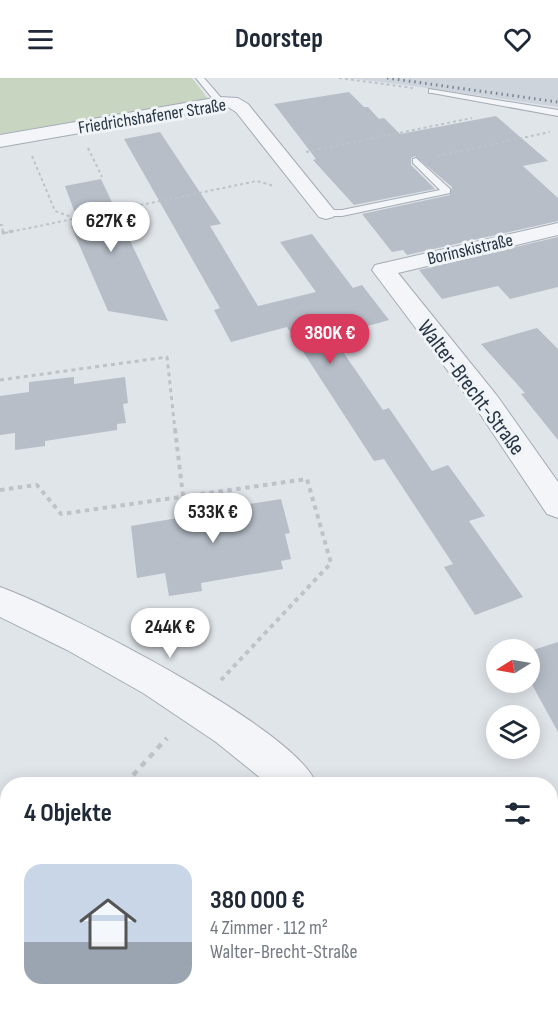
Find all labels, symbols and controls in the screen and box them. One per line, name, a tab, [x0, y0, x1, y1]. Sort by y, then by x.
icon: menu	[24, 23, 57, 56]
text: Doorstep	[235, 23, 323, 55]
icon: heart	[501, 23, 534, 56]
street label: Friedrichshafener Straße	[77, 94, 227, 139]
pin: 627K €	[62, 202, 160, 253]
text: 627K €	[86, 209, 136, 233]
street label: Borinskistraße	[425, 229, 515, 269]
pin: 380K €	[281, 314, 379, 365]
street label: Walter-Brecht-Straße	[411, 315, 530, 461]
text: 380K €	[304, 321, 356, 345]
pin: 533K €	[164, 493, 262, 544]
text: 533K €	[188, 500, 238, 524]
pin: 244K €	[121, 608, 219, 659]
text: 244K €	[145, 615, 195, 639]
north arrow	[486, 639, 540, 693]
map controls	[486, 639, 540, 759]
button: layers	[486, 705, 540, 759]
icon: filters	[501, 797, 534, 830]
text: 4 Objekte	[24, 798, 112, 829]
text: 380 000 €	[210, 885, 305, 916]
icon: home	[72, 888, 144, 960]
text: 4 Zimmer · 112 m²	[210, 916, 328, 940]
text: Walter-Brecht-Straße	[210, 940, 357, 964]

